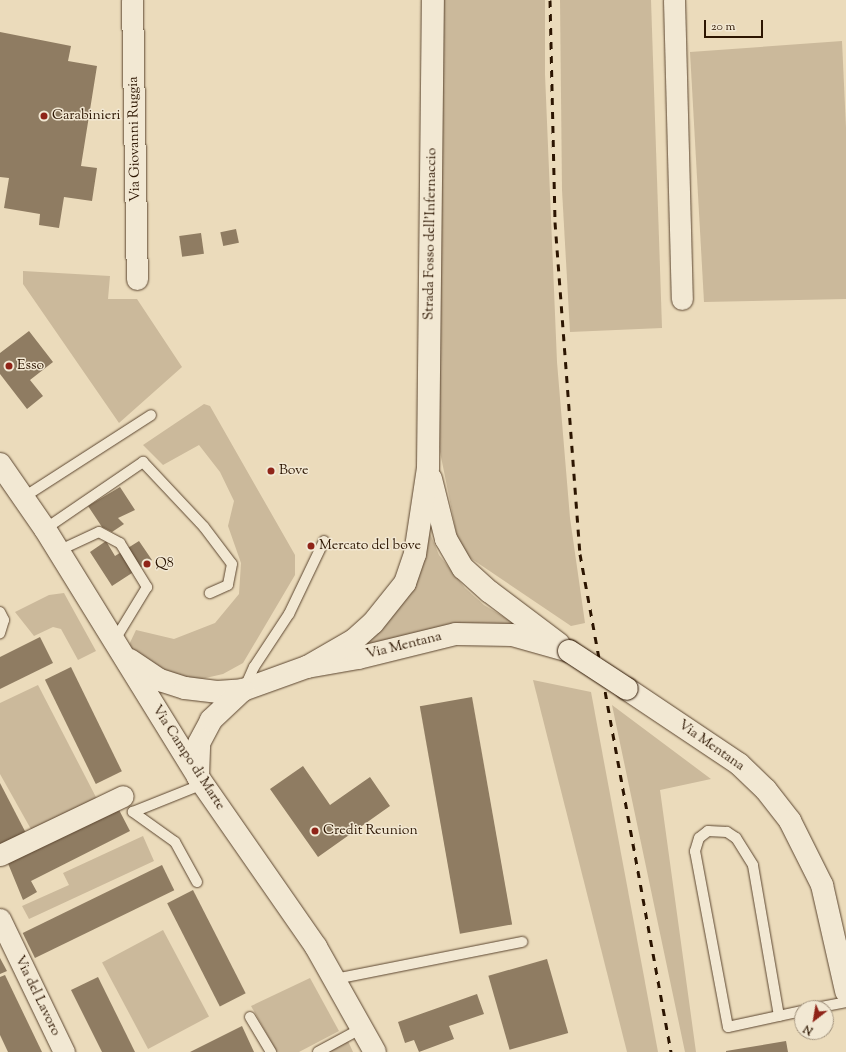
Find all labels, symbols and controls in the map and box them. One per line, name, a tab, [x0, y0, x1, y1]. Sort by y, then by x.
scale bar	[706, 12, 765, 38]
text: 20 m	[711, 18, 735, 36]
street label: Via Giovanni Ruggia	[126, 76, 144, 202]
place label: Carabinieri	[52, 108, 120, 124]
marker: Carabinieri	[39, 111, 49, 121]
street label: Strada Fosso dell'Infernaccio	[421, 148, 441, 320]
place label: Esso	[17, 358, 44, 374]
marker: Esso	[4, 361, 14, 371]
place label: Bove	[279, 463, 309, 479]
marker: Bove	[266, 466, 276, 476]
place label: Mercato del bove	[319, 538, 421, 554]
marker: Mercato del bove	[306, 541, 316, 551]
place label: Q8	[155, 556, 174, 572]
marker: Q8	[142, 559, 152, 569]
street label: Via Mentana	[365, 629, 443, 663]
street label: Via Campo di Marte	[148, 702, 228, 814]
street label: Via Mentana	[675, 717, 747, 775]
place label: Credit Reunion	[323, 823, 418, 839]
marker: Credit Reunion	[310, 826, 320, 836]
street label: Via del Lavoro	[10, 953, 64, 1039]
north arrow	[794, 1000, 834, 1040]
text: N	[800, 1020, 816, 1039]

